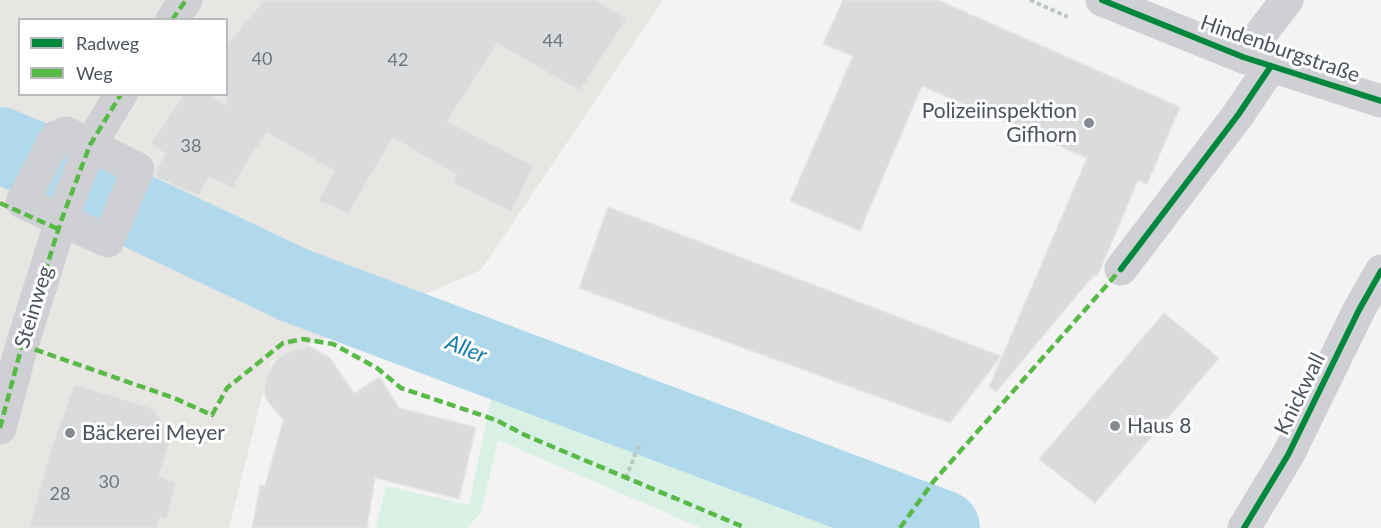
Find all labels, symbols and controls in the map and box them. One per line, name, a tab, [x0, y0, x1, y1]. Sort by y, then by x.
street label: Hindenburgstraße	[1197, 10, 1363, 88]
legend	[18, 18, 228, 96]
house number: 44	[543, 30, 563, 52]
text: Radweg	[76, 32, 139, 54]
house number: 40	[252, 48, 272, 70]
house number: 42	[388, 49, 408, 71]
text: Weg	[76, 62, 113, 84]
place label: Polizeiinspektion Gifhorn	[922, 98, 1077, 148]
marker: Polizeiinspektion Gifhorn	[1082, 116, 1096, 130]
house number: 38	[181, 135, 201, 157]
street label: Steinweg	[10, 263, 58, 351]
water label: Aller	[442, 329, 490, 369]
street label: Knickwall	[1269, 349, 1331, 439]
place label: Haus 8	[1127, 413, 1192, 439]
marker: Haus 8	[1108, 419, 1122, 433]
place label: Bäckerei Meyer	[82, 420, 225, 446]
marker: Bäckerei Meyer	[63, 426, 77, 440]
house number: 30	[99, 471, 119, 493]
house number: 28	[50, 483, 70, 505]

